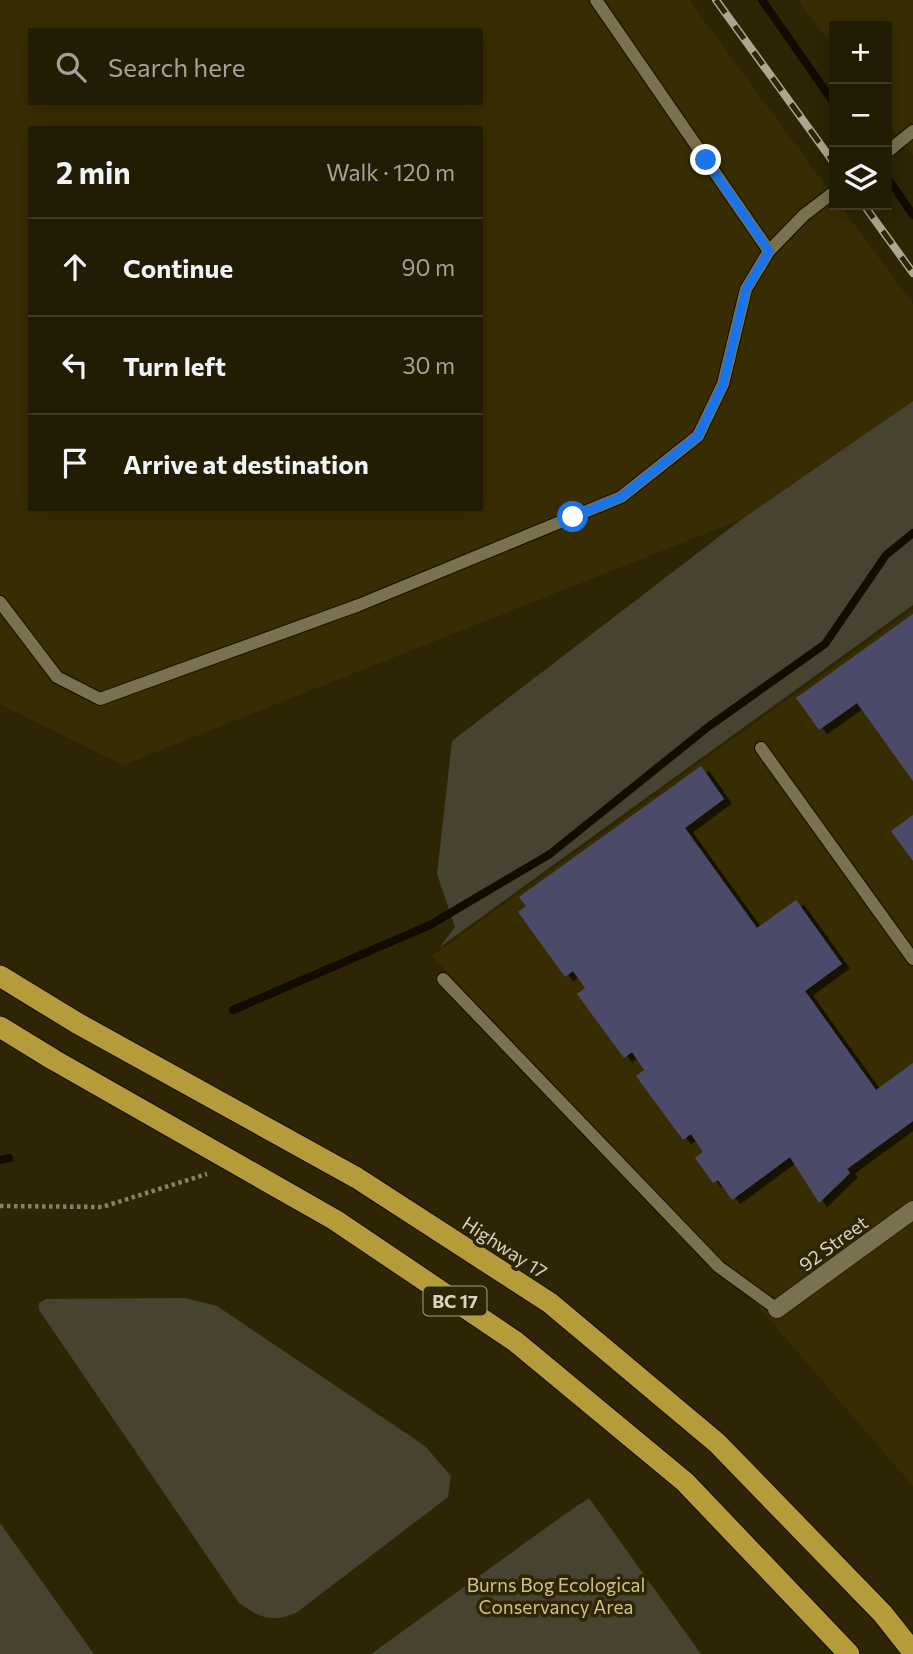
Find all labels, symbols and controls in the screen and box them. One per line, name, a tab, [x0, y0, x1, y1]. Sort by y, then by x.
map controls	[829, 21, 892, 210]
button: +	[829, 21, 892, 84]
search box	[28, 28, 483, 105]
icon: search	[52, 48, 90, 86]
text: Search here	[108, 51, 246, 82]
button: −	[829, 84, 892, 147]
route end	[690, 144, 721, 175]
button: layers	[829, 147, 892, 210]
text: 2 min	[56, 153, 131, 190]
text: Walk · 120 m	[326, 158, 455, 186]
icon: ahead	[56, 248, 94, 286]
text: Continue	[123, 252, 233, 283]
text: 90 m	[402, 253, 455, 281]
icon: left	[56, 346, 94, 384]
text: Turn left	[123, 350, 226, 381]
text: 30 m	[402, 351, 455, 379]
icon: arrive	[56, 444, 94, 482]
text: Arrive at destination	[123, 448, 369, 479]
route start	[557, 501, 588, 532]
street label: 92 Street	[794, 1210, 872, 1276]
street label: Highway 17	[458, 1211, 552, 1283]
road number: BC 17	[424, 1286, 486, 1316]
park label: Burns Bog Ecological Conservancy Area	[467, 1573, 645, 1618]

